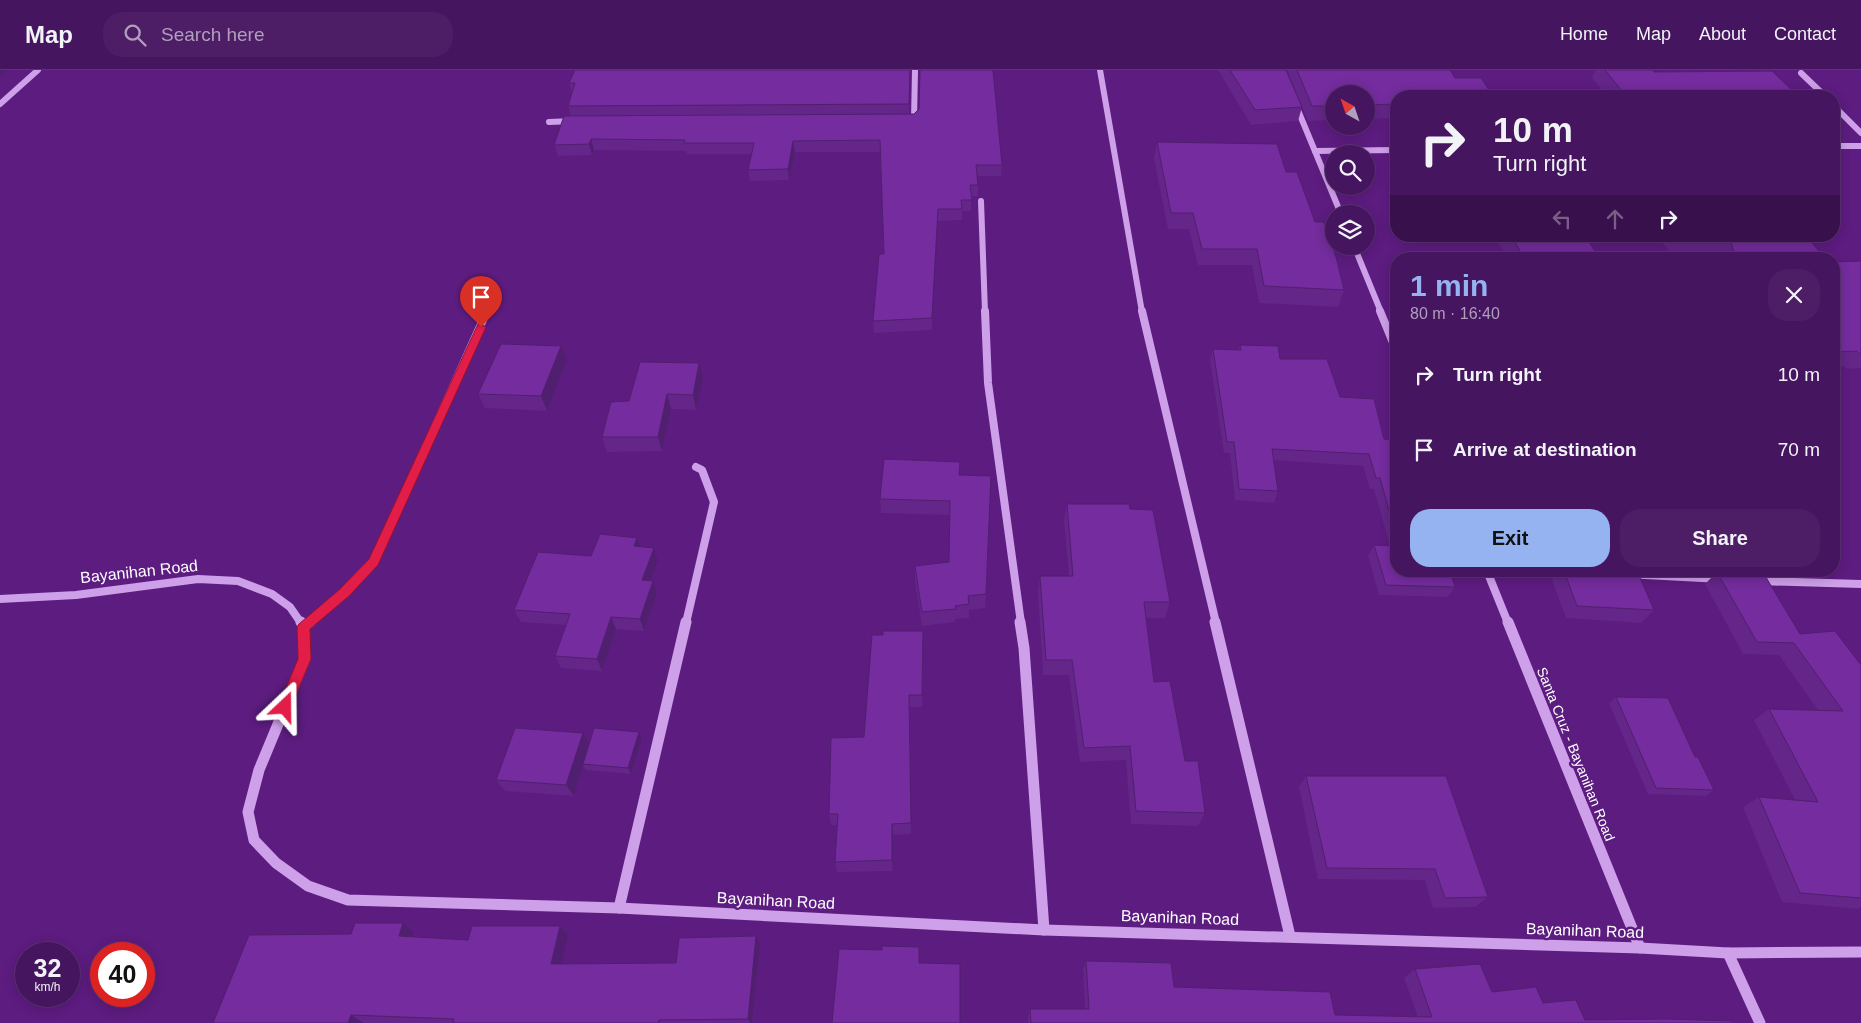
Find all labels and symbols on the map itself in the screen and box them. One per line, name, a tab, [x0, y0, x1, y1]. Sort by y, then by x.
north arrow	[1325, 85, 1375, 135]
pin	[460, 276, 502, 327]
street label: Bayanihan Road	[79, 557, 199, 586]
street label: Santa Cruz - Bayanihan Road	[1534, 665, 1618, 843]
position arrow	[258, 680, 310, 732]
street label: Bayanihan Road	[716, 889, 835, 912]
street label: Bayanihan Road	[1121, 907, 1239, 928]
street label: Bayanihan Road	[1526, 920, 1644, 941]
speed limit sign: 40	[90, 942, 155, 1007]

